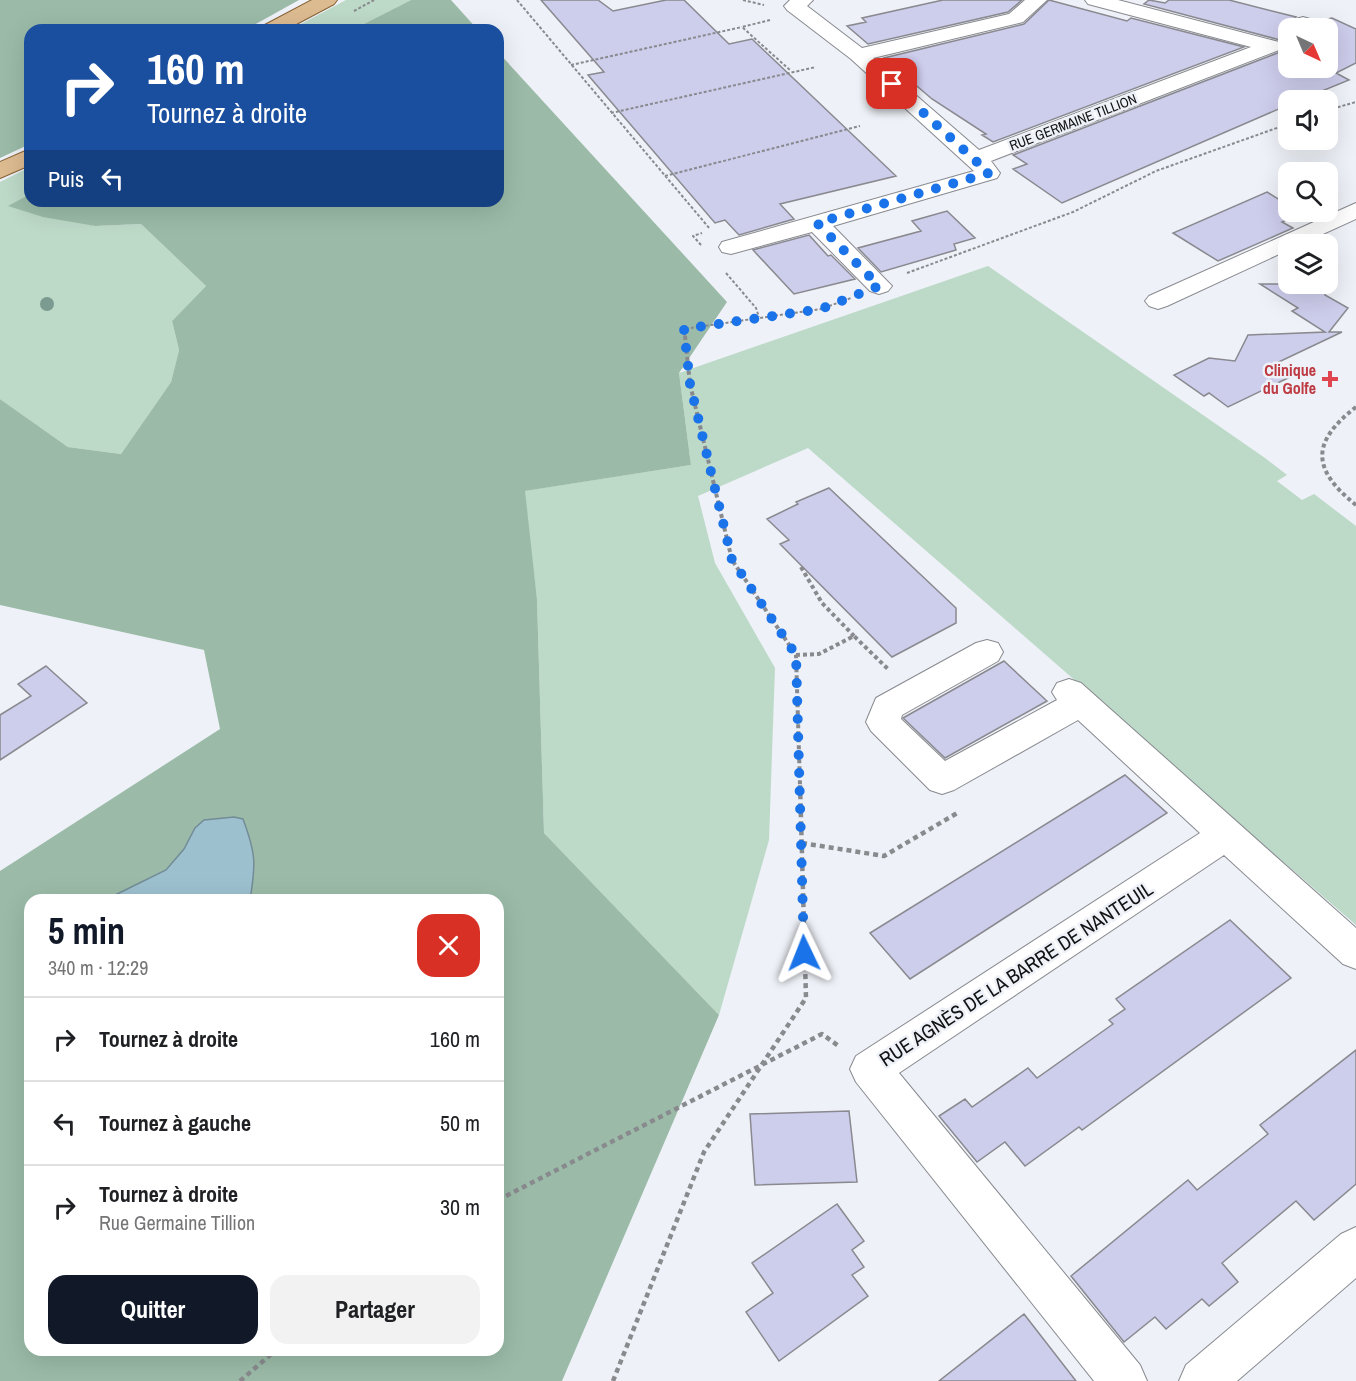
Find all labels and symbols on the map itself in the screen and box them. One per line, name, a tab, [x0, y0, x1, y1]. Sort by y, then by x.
north arrow	[1278, 18, 1338, 78]
pin	[866, 58, 917, 109]
street label: RUE GERMAINE TILLION	[1007, 89, 1139, 155]
place label: Clinique du Golfe	[1263, 359, 1316, 399]
marker: Clinique du Golfe	[1321, 370, 1339, 388]
street label: RUE AGNÈS DE LA BARRE DE NANTEUIL	[874, 875, 1158, 1072]
position arrow	[772, 921, 836, 985]

